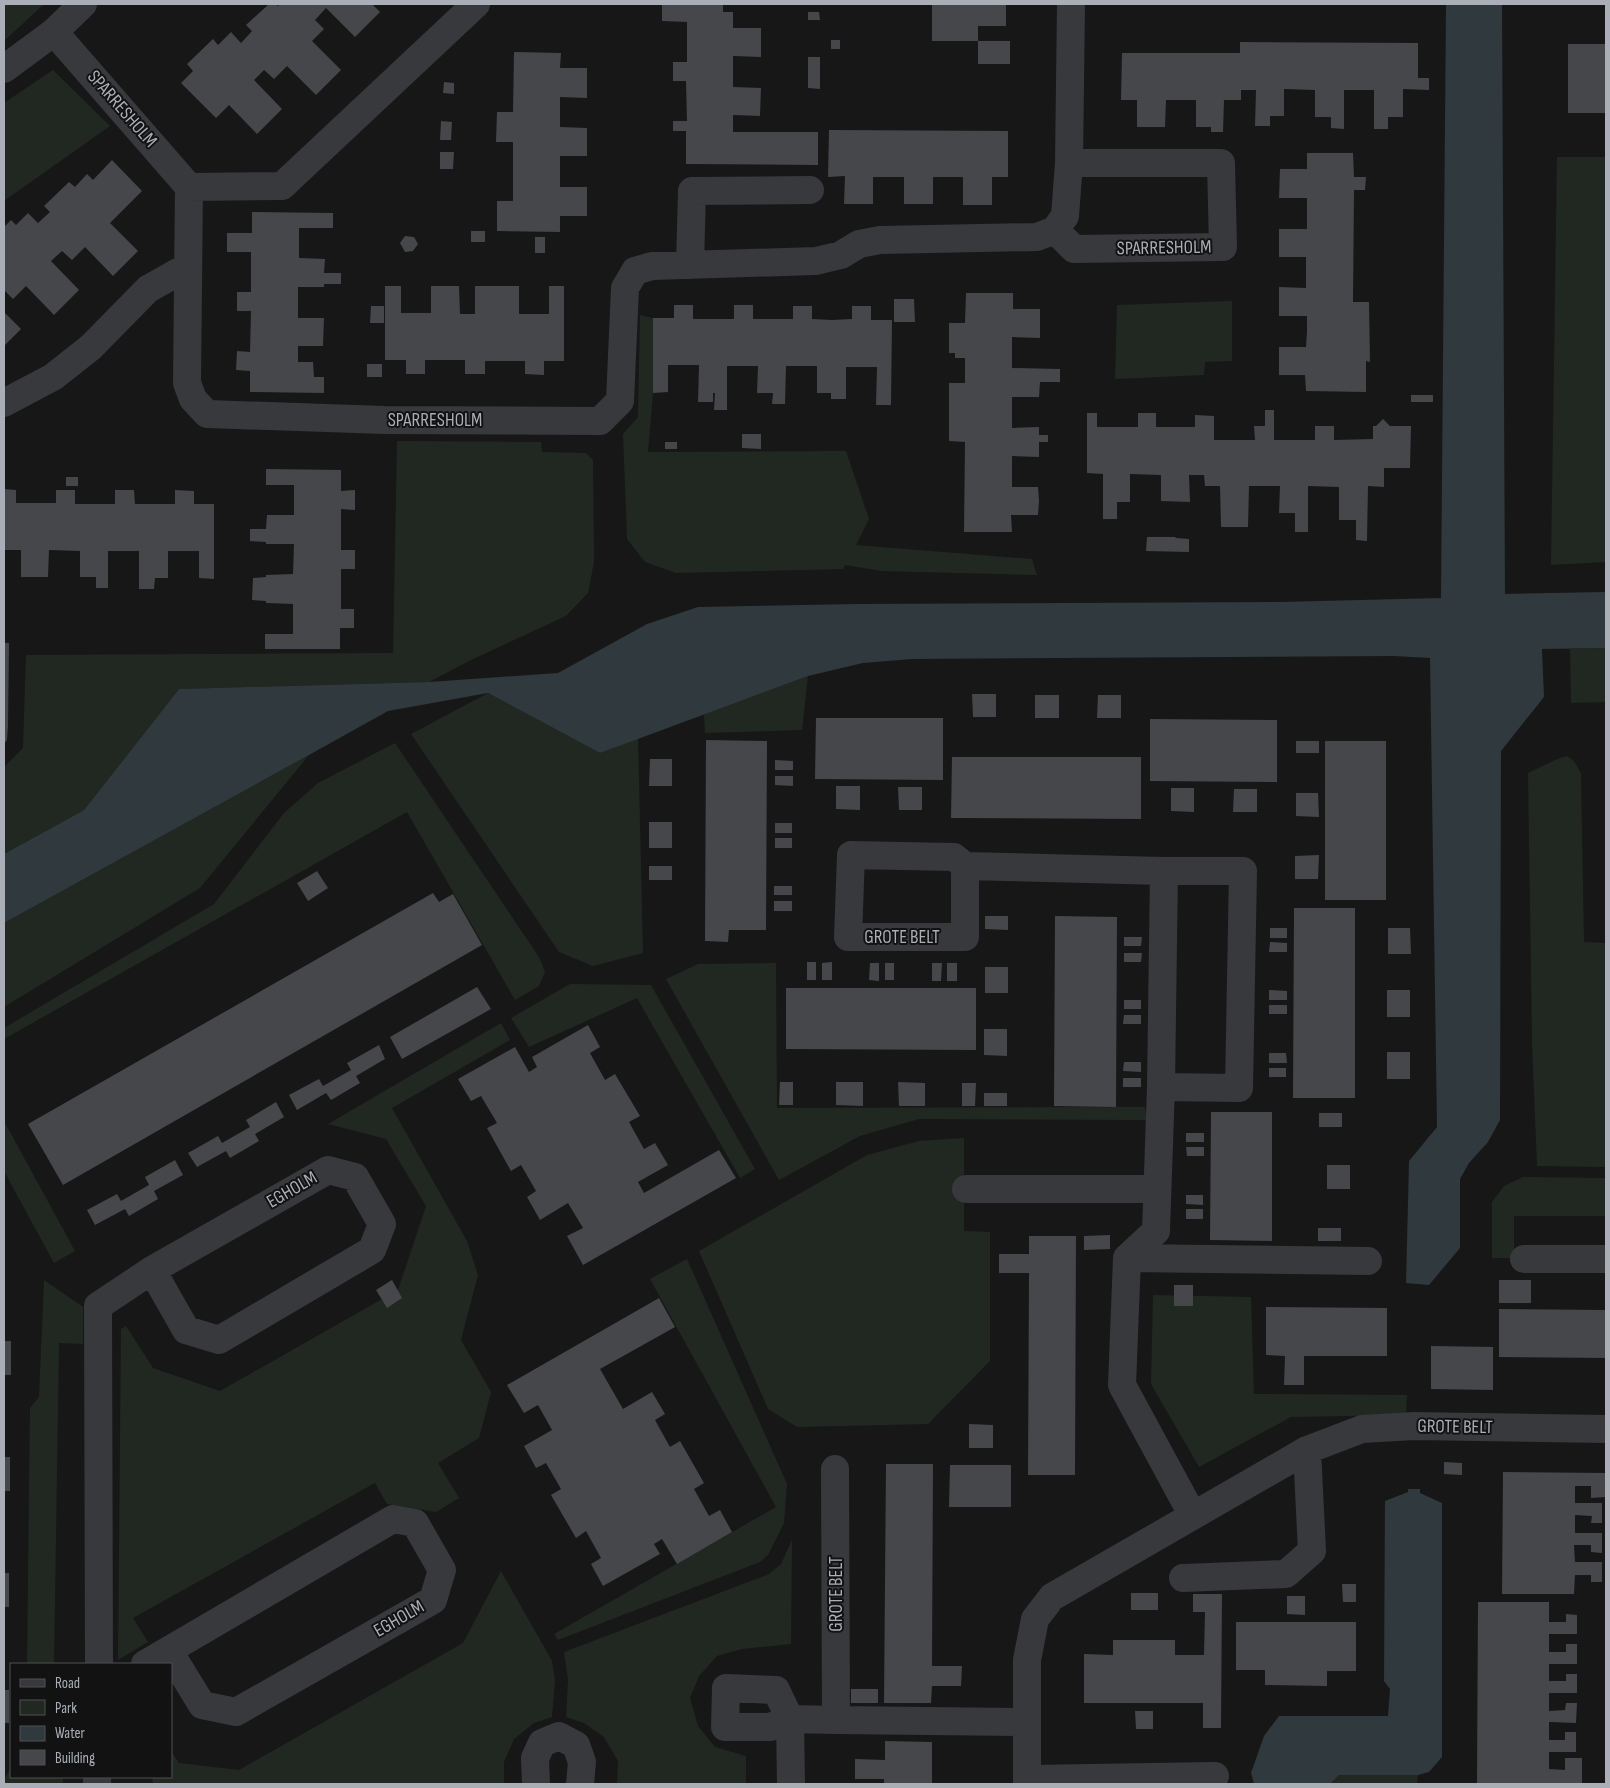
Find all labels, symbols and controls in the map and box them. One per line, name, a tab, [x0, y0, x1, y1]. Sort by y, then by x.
street label: SPARRESHOLM	[82, 66, 162, 152]
street label: SPARRESHOLM	[1116, 236, 1212, 260]
street label: SPARRESHOLM	[388, 409, 482, 432]
street label: GROTE BELT	[864, 926, 940, 949]
street label: EGHOLM	[263, 1166, 321, 1214]
street label: GROTE BELT	[1417, 1415, 1493, 1439]
street label: GROTE BELT	[825, 1556, 848, 1632]
street label: EGHOLM	[370, 1595, 428, 1643]
legend	[10, 1663, 172, 1778]
text: Road	[55, 1674, 80, 1693]
text: Park	[55, 1699, 77, 1718]
text: Water	[55, 1724, 86, 1743]
text: Building	[55, 1749, 95, 1768]

